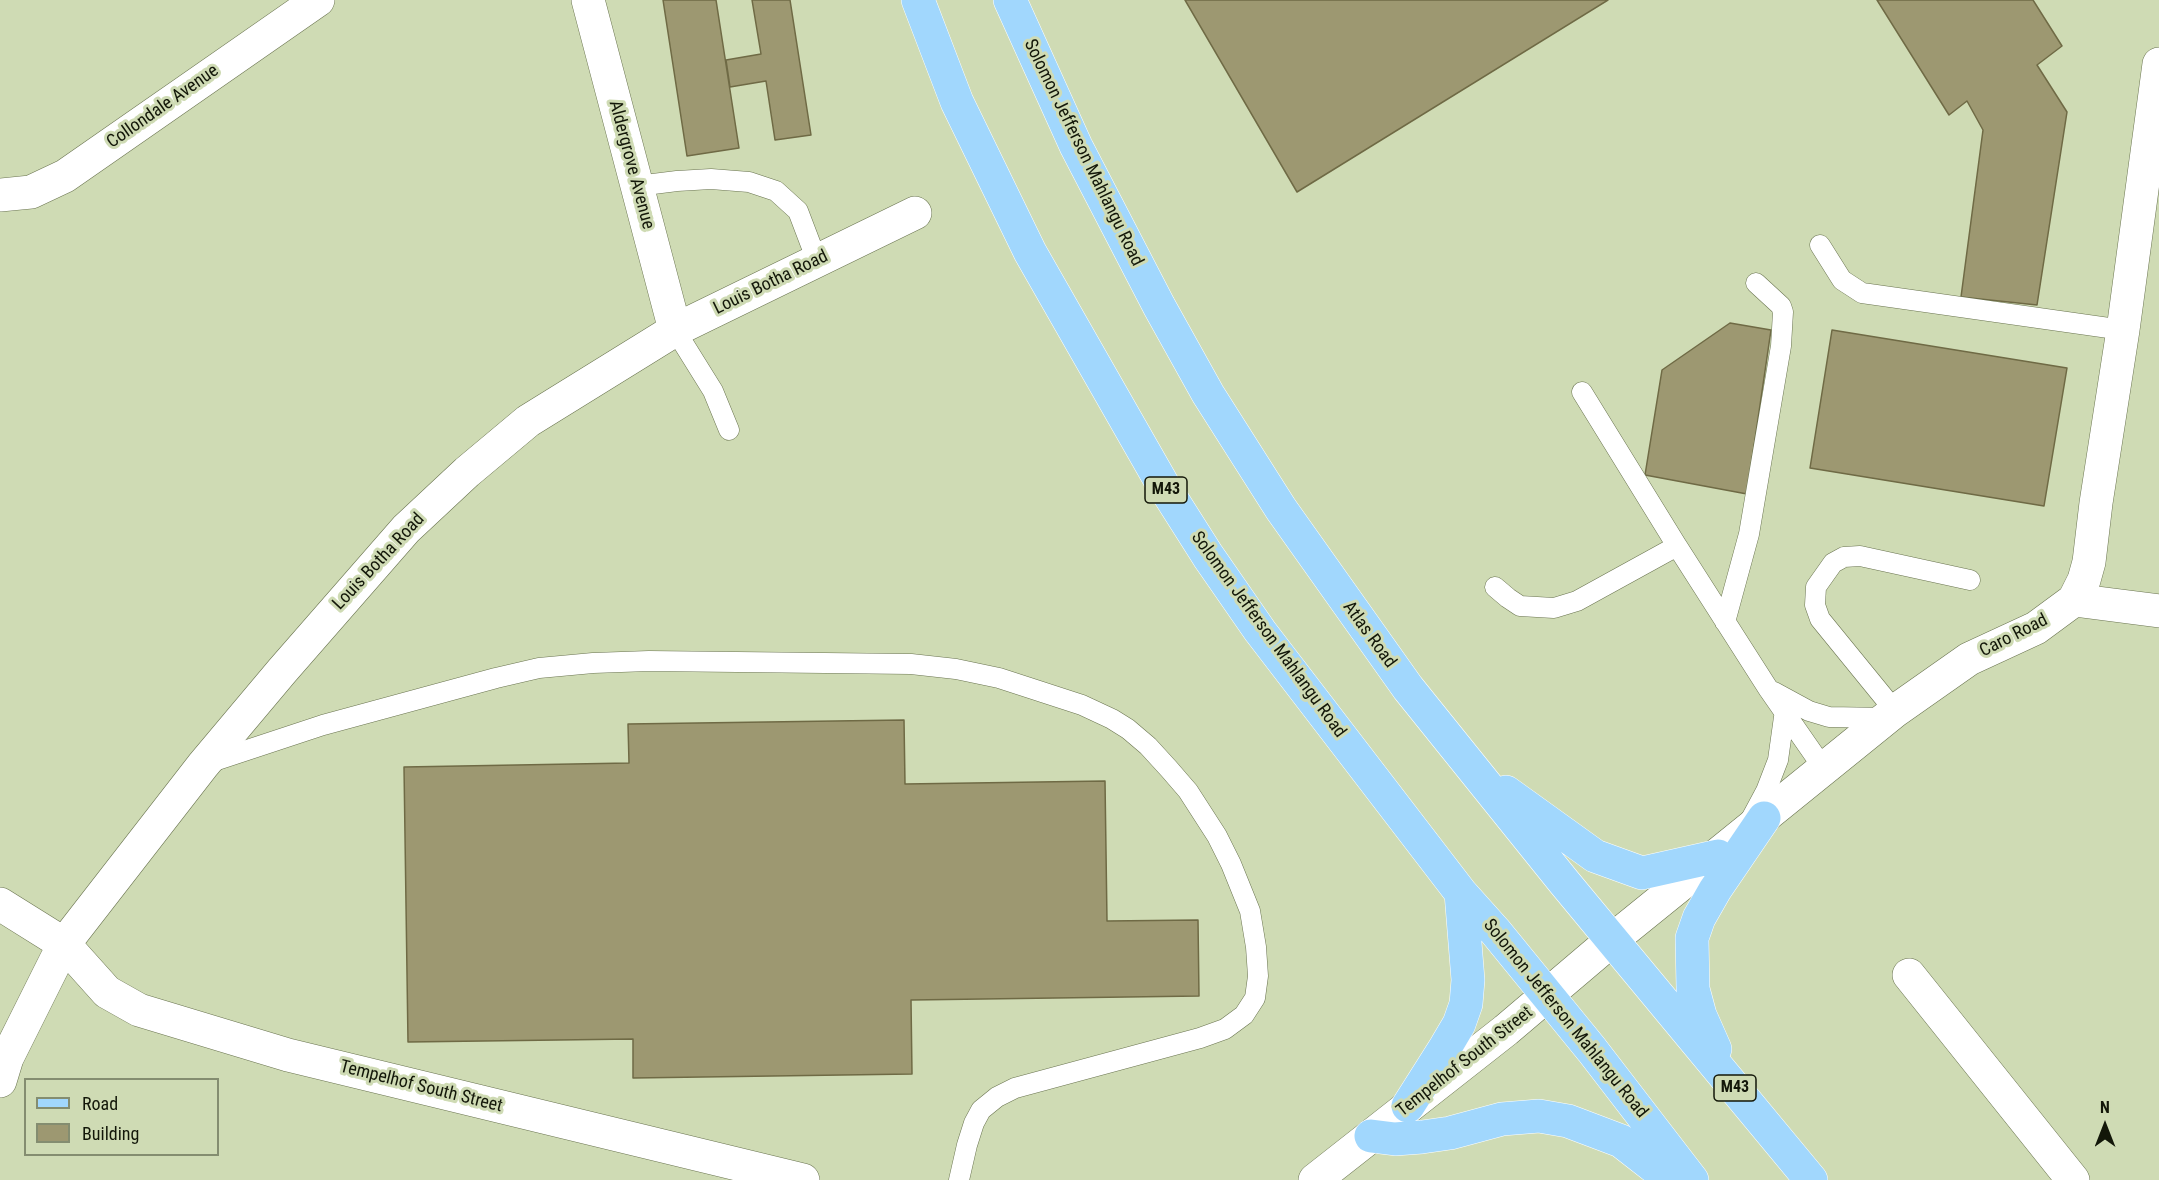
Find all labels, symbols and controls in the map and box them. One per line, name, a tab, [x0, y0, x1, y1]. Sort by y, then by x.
street label: Solomon Jefferson Mahlangu Road	[1019, 36, 1147, 270]
street label: Collondale Avenue	[103, 60, 223, 154]
street label: Aldergrove Avenue	[603, 98, 659, 232]
street label: Louis Botha Road	[710, 246, 832, 320]
road number: M43	[1145, 477, 1187, 503]
street label: Louis Botha Road	[329, 509, 429, 615]
street label: Solomon Jefferson Mahlangu Road	[1186, 528, 1350, 742]
street label: Atlas Road	[1338, 598, 1400, 672]
street label: Caro Road	[1976, 610, 2052, 662]
street label: Solomon Jefferson Mahlangu Road	[1478, 915, 1652, 1123]
street label: Tempelhof South Street	[1393, 1002, 1537, 1122]
street label: Tempelhof South Street	[337, 1056, 505, 1118]
road number: M43	[1714, 1075, 1756, 1101]
legend	[24, 1078, 219, 1156]
text: Road	[82, 1093, 118, 1114]
north arrow	[2075, 1096, 2135, 1156]
text: N	[2100, 1098, 2110, 1117]
text: Building	[82, 1123, 139, 1144]

